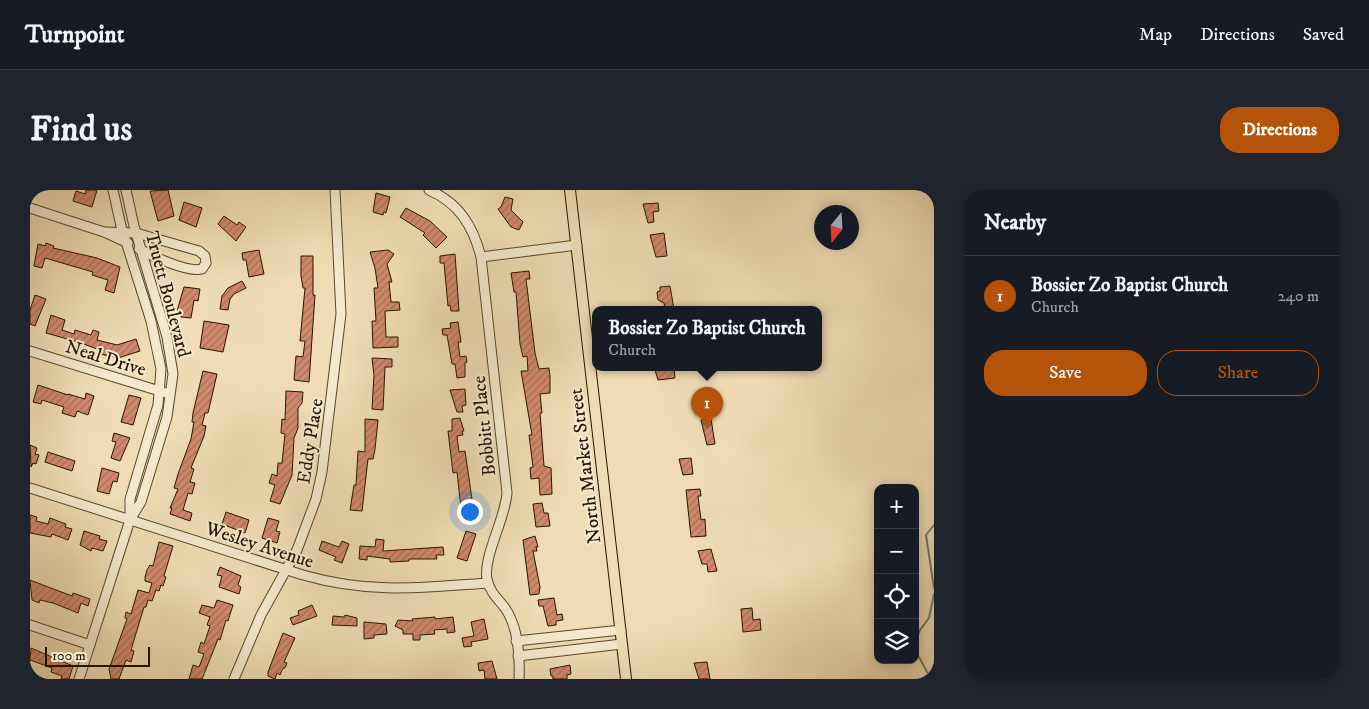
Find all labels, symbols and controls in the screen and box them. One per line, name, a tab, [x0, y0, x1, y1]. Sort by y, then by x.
text: Turnpoint	[25, 20, 124, 50]
text: Map	[1139, 24, 1172, 46]
text: Directions	[1200, 24, 1275, 46]
text: Saved	[1303, 24, 1344, 46]
button: Directions	[1220, 107, 1339, 153]
text: Find us	[30, 108, 132, 152]
north arrow	[814, 205, 859, 250]
text: Nearby	[984, 210, 1046, 236]
street label: Truett Boulevard	[140, 229, 196, 360]
text: Bossier Zo Baptist Church	[1031, 274, 1228, 297]
text: 1	[997, 286, 1003, 306]
text: 240 m	[1278, 286, 1319, 306]
text: Church	[1031, 297, 1079, 317]
popup	[592, 306, 822, 371]
text: Bossier Zo Baptist Church	[608, 317, 806, 340]
street label: Neal Drive	[62, 335, 149, 382]
text: Church	[608, 340, 656, 360]
button: Save	[984, 350, 1147, 396]
button: Share	[1157, 350, 1319, 396]
street label: Bobbitt Place	[468, 374, 501, 477]
street label: North Market Street	[565, 387, 606, 545]
pin: 1	[691, 387, 723, 428]
street label: Eddy Place	[292, 397, 329, 486]
map controls	[874, 484, 919, 664]
button: +	[874, 484, 919, 529]
your location	[457, 499, 483, 525]
street label: Wesley Avenue	[202, 517, 317, 574]
button: −	[874, 529, 919, 574]
button: locate	[874, 574, 919, 619]
button: layers	[874, 619, 919, 664]
scale bar	[45, 644, 150, 667]
text: 100 m	[52, 647, 86, 665]

